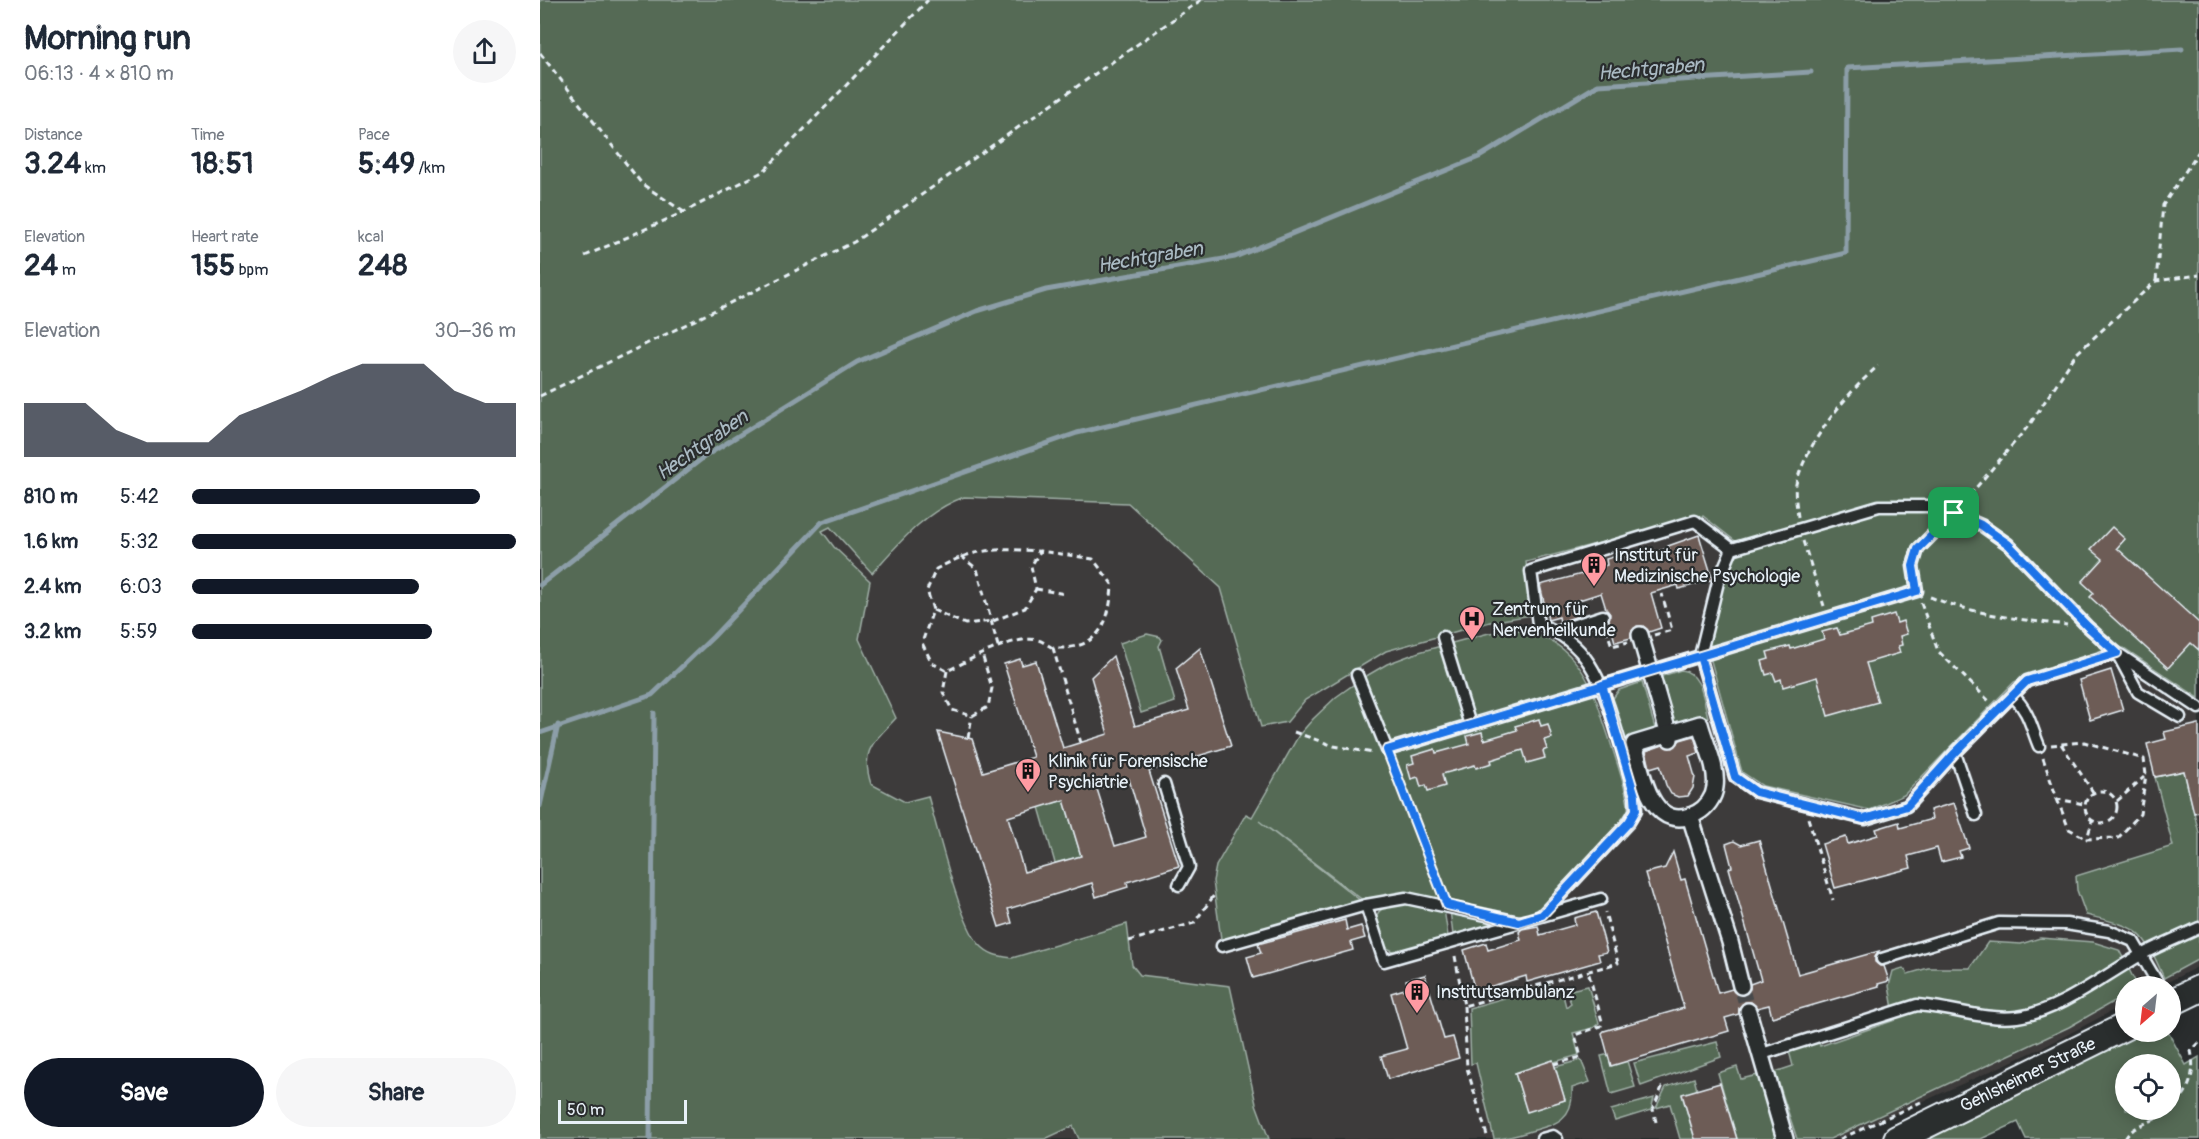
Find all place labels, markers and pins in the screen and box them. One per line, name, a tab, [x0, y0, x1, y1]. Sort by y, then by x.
pin	[1928, 487, 1979, 538]
place label: Institut für Medizinische Psychologie	[1614, 544, 1800, 588]
building icon: Institut für Medizinische Psychologie	[1579, 550, 1609, 588]
place label: Zentrum für Nervenheilkunde	[1492, 598, 1616, 642]
hospital icon: Zentrum für Nervenheilkunde	[1457, 604, 1487, 642]
place label: Klinik für Forensische Psychiatrie	[1048, 750, 1208, 794]
building icon: Klinik für Forensische Psychiatrie	[1013, 756, 1043, 794]
building icon: Institutsambulanz	[1402, 977, 1432, 1015]
place label: Institutsambulanz	[1436, 981, 1575, 1004]

